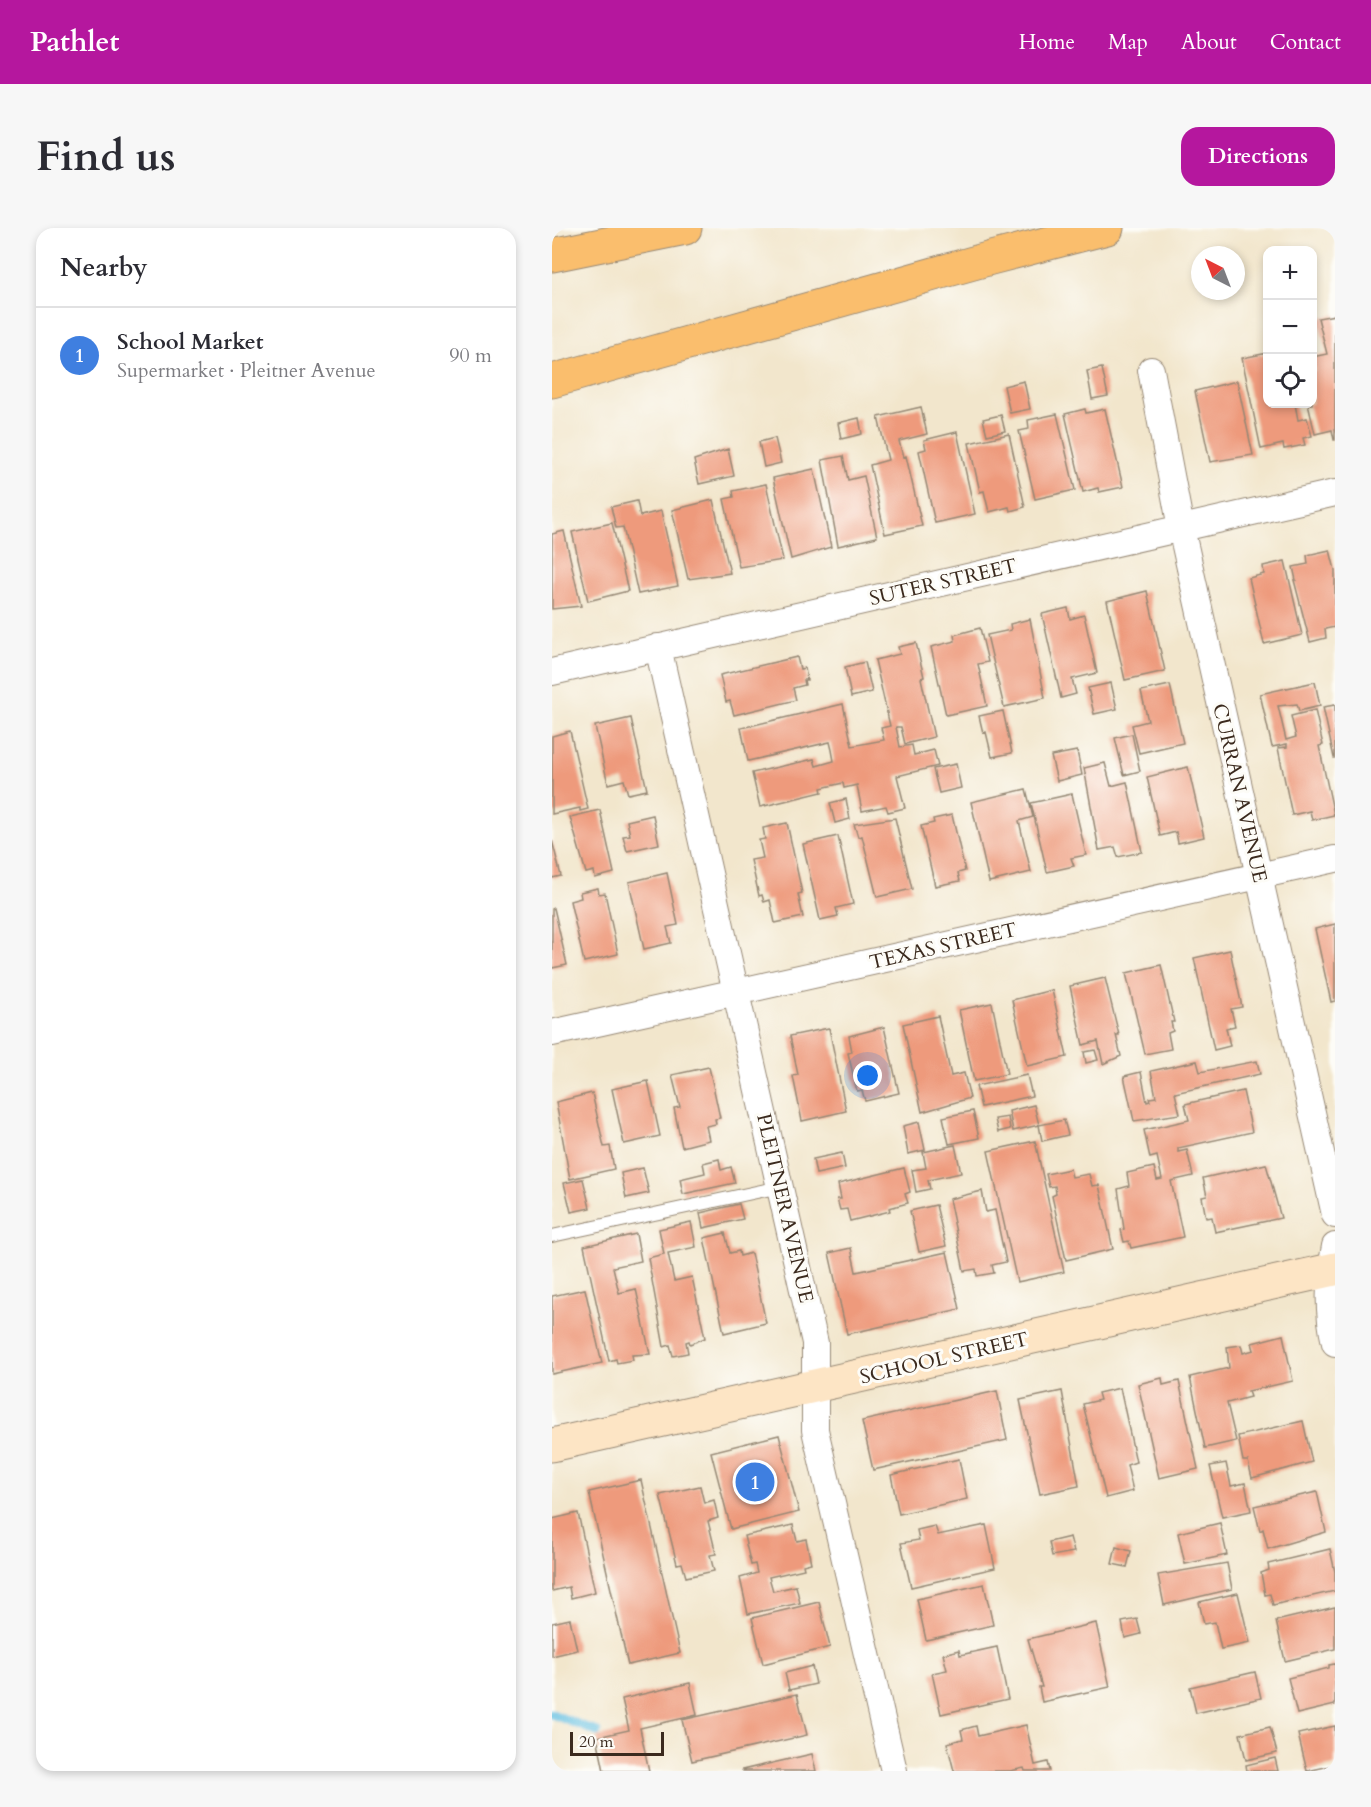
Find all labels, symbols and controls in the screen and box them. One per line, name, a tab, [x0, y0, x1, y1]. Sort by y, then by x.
text: Pathlet	[30, 23, 119, 61]
text: Home	[1019, 28, 1075, 57]
text: Map	[1108, 28, 1148, 57]
text: About	[1181, 28, 1237, 57]
text: Contact	[1270, 28, 1341, 57]
button: Directions	[1181, 127, 1335, 186]
text: Find us	[36, 128, 176, 185]
north arrow	[1191, 246, 1245, 300]
map controls	[1263, 246, 1317, 408]
button: +	[1263, 246, 1317, 300]
text: Nearby	[60, 250, 148, 285]
button: −	[1263, 300, 1317, 354]
text: School Market	[117, 327, 263, 357]
text: 1	[74, 342, 85, 369]
text: 90 m	[449, 342, 492, 369]
button: locate	[1263, 354, 1317, 408]
text: Supermarket · Pleitner Avenue	[117, 357, 376, 384]
street label: SUTER STREET	[867, 552, 1020, 612]
street label: CURRAN AVENUE	[1206, 701, 1274, 885]
street label: TEXAS STREET	[867, 916, 1020, 976]
your location	[853, 1061, 882, 1090]
street label: PLEITNER AVENUE	[750, 1111, 820, 1305]
street label: SCHOOL STREET	[857, 1325, 1031, 1390]
pin: 1	[736, 1460, 774, 1504]
scale bar	[570, 1729, 664, 1756]
text: 20 m	[579, 1731, 613, 1753]

